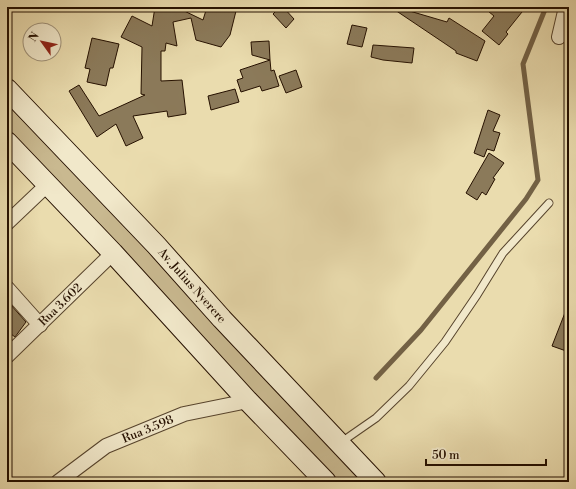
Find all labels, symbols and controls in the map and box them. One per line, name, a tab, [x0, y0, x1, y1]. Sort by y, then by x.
north arrow	[22, 22, 62, 62]
text: N	[26, 29, 43, 45]
street label: Av. Julius Nyerere	[154, 244, 229, 326]
street label: Rua 3.602	[35, 280, 85, 329]
street label: Rua 3.598	[120, 412, 176, 446]
scale bar	[426, 441, 546, 467]
text: 50 m	[432, 448, 460, 463]

